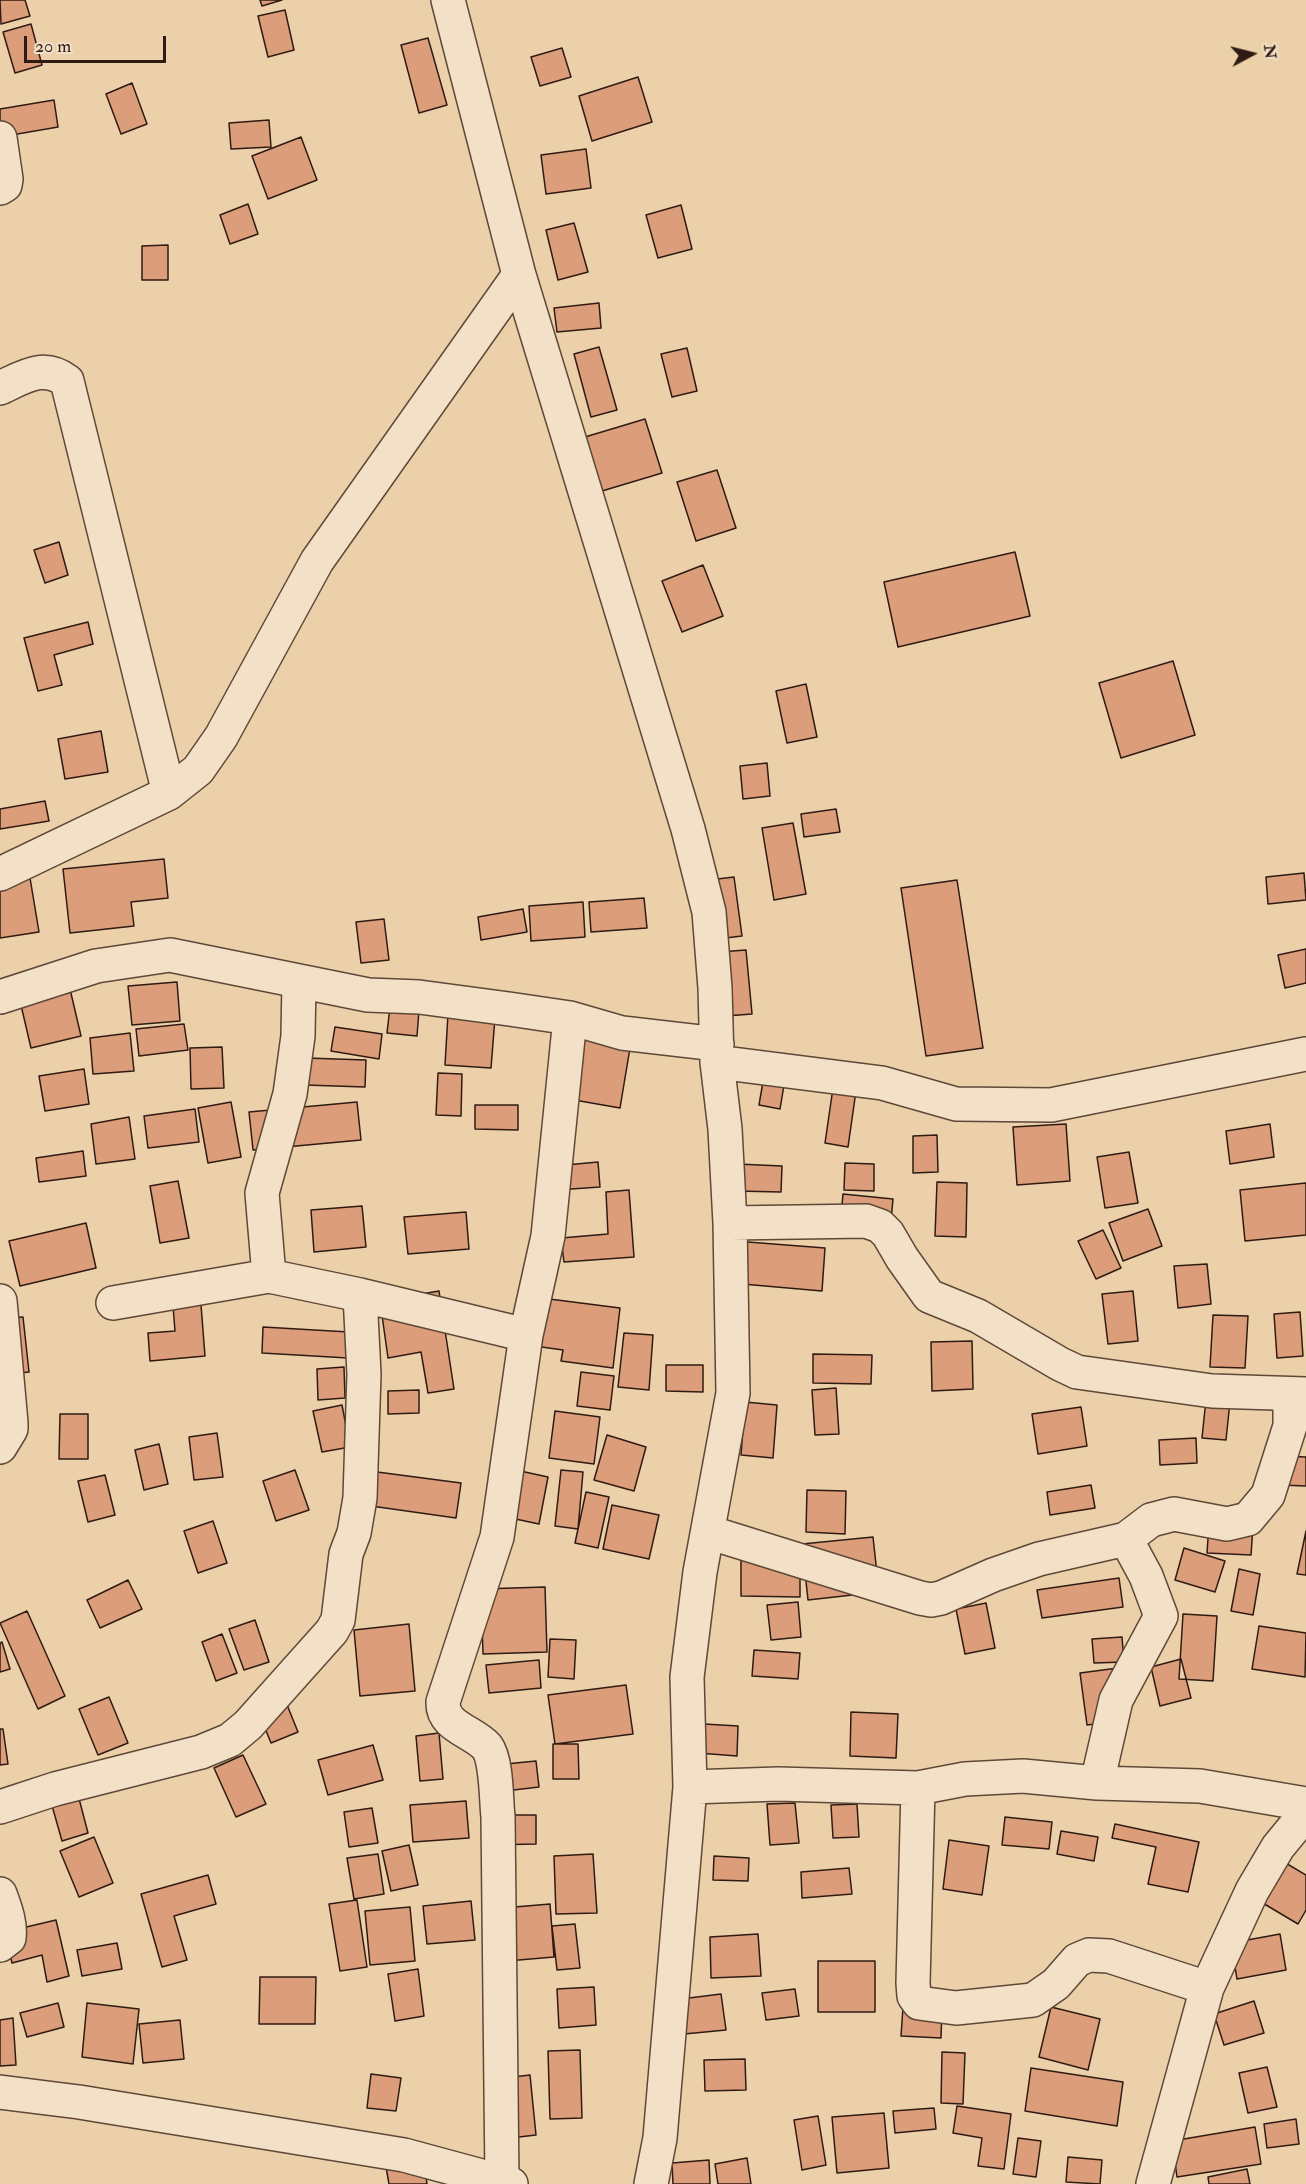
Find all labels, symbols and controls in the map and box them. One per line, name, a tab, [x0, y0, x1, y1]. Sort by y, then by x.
scale bar	[27, 24, 170, 62]
north arrow	[1222, 24, 1282, 84]
text: 20 m	[35, 35, 71, 58]
text: N	[1259, 43, 1281, 60]

